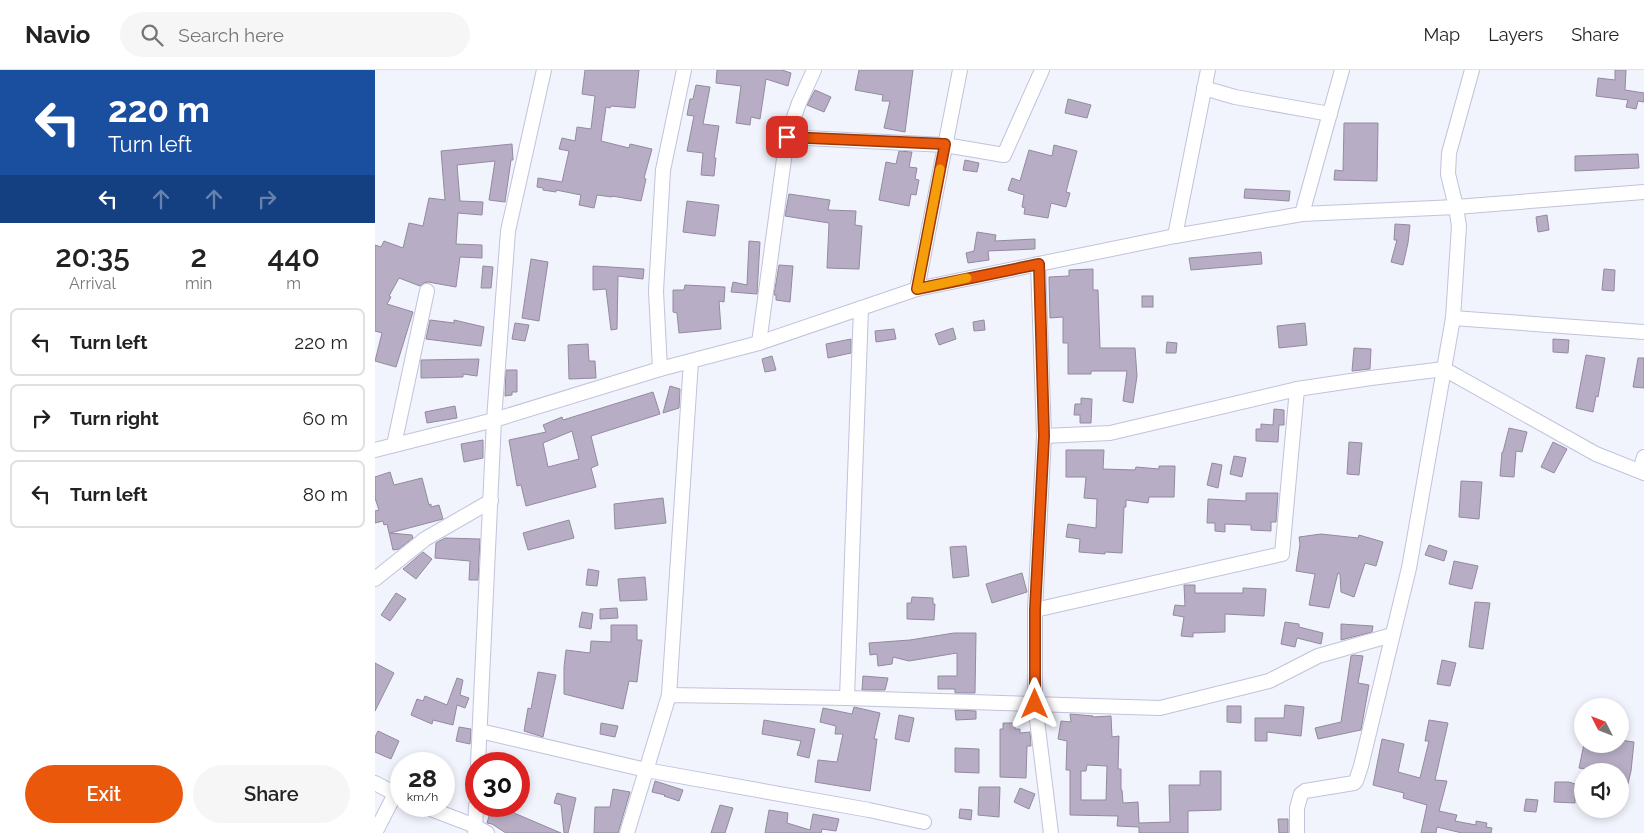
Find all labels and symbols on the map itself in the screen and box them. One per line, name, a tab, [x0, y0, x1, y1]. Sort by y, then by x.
pin	[766, 116, 808, 158]
position arrow	[1008, 677, 1060, 729]
north arrow	[1574, 698, 1629, 752]
speed limit sign: 30	[465, 752, 530, 817]

